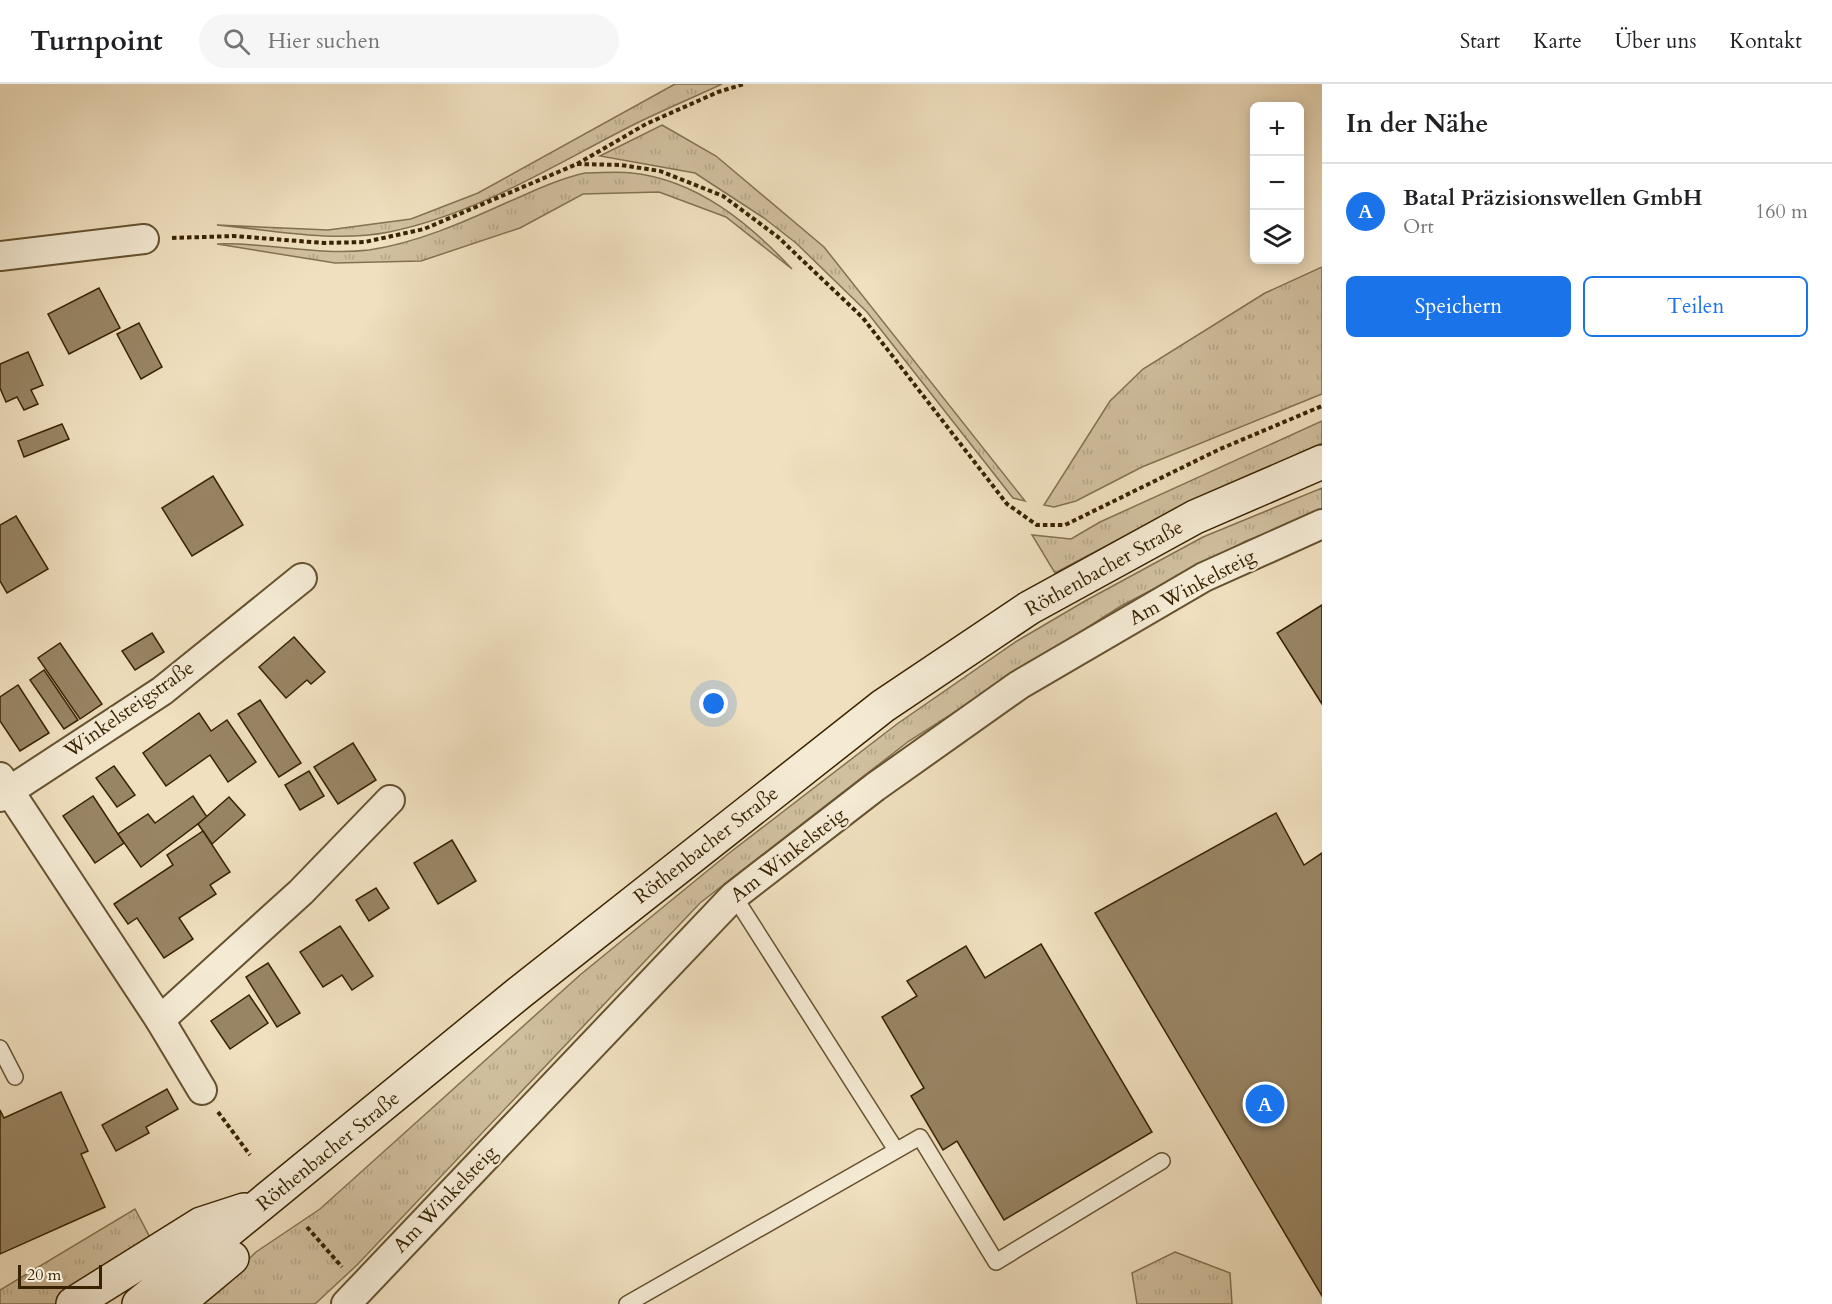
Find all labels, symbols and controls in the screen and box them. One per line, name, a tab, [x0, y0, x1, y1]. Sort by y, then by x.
search box	[199, 14, 619, 68]
text: Turnpoint	[30, 22, 163, 60]
icon: search	[220, 25, 253, 58]
text: Hier suchen	[268, 26, 380, 56]
text: Start	[1460, 27, 1500, 56]
text: Karte	[1533, 27, 1582, 56]
text: Über uns	[1615, 27, 1697, 56]
text: Kontakt	[1730, 27, 1802, 56]
map controls	[1250, 102, 1304, 264]
button: +	[1250, 102, 1304, 156]
text: In der Nähe	[1346, 106, 1488, 141]
button: −	[1250, 156, 1304, 210]
text: Batal Präzisionswellen GmbH	[1403, 183, 1702, 213]
text: A	[1358, 198, 1373, 225]
text: 160 m	[1755, 198, 1808, 225]
button: layers	[1250, 210, 1304, 264]
text: Ort	[1403, 213, 1434, 240]
button: Speichern	[1346, 276, 1571, 337]
button: Teilen	[1583, 276, 1808, 337]
street label: Röthenbacher Straße	[1020, 513, 1188, 623]
street label: Am Winkelsteig	[1124, 542, 1261, 632]
street label: Winkelsteigstraße	[58, 654, 199, 764]
your location	[699, 689, 728, 718]
street label: Röthenbacher Straße	[628, 780, 784, 910]
street label: Am Winkelsteig	[725, 801, 852, 909]
pin: A	[1246, 1082, 1284, 1126]
street label: Röthenbacher Straße	[251, 1085, 405, 1217]
street label: Am Winkelsteig	[387, 1139, 504, 1259]
scale bar	[18, 1262, 102, 1290]
text: 20 m	[27, 1264, 61, 1286]

